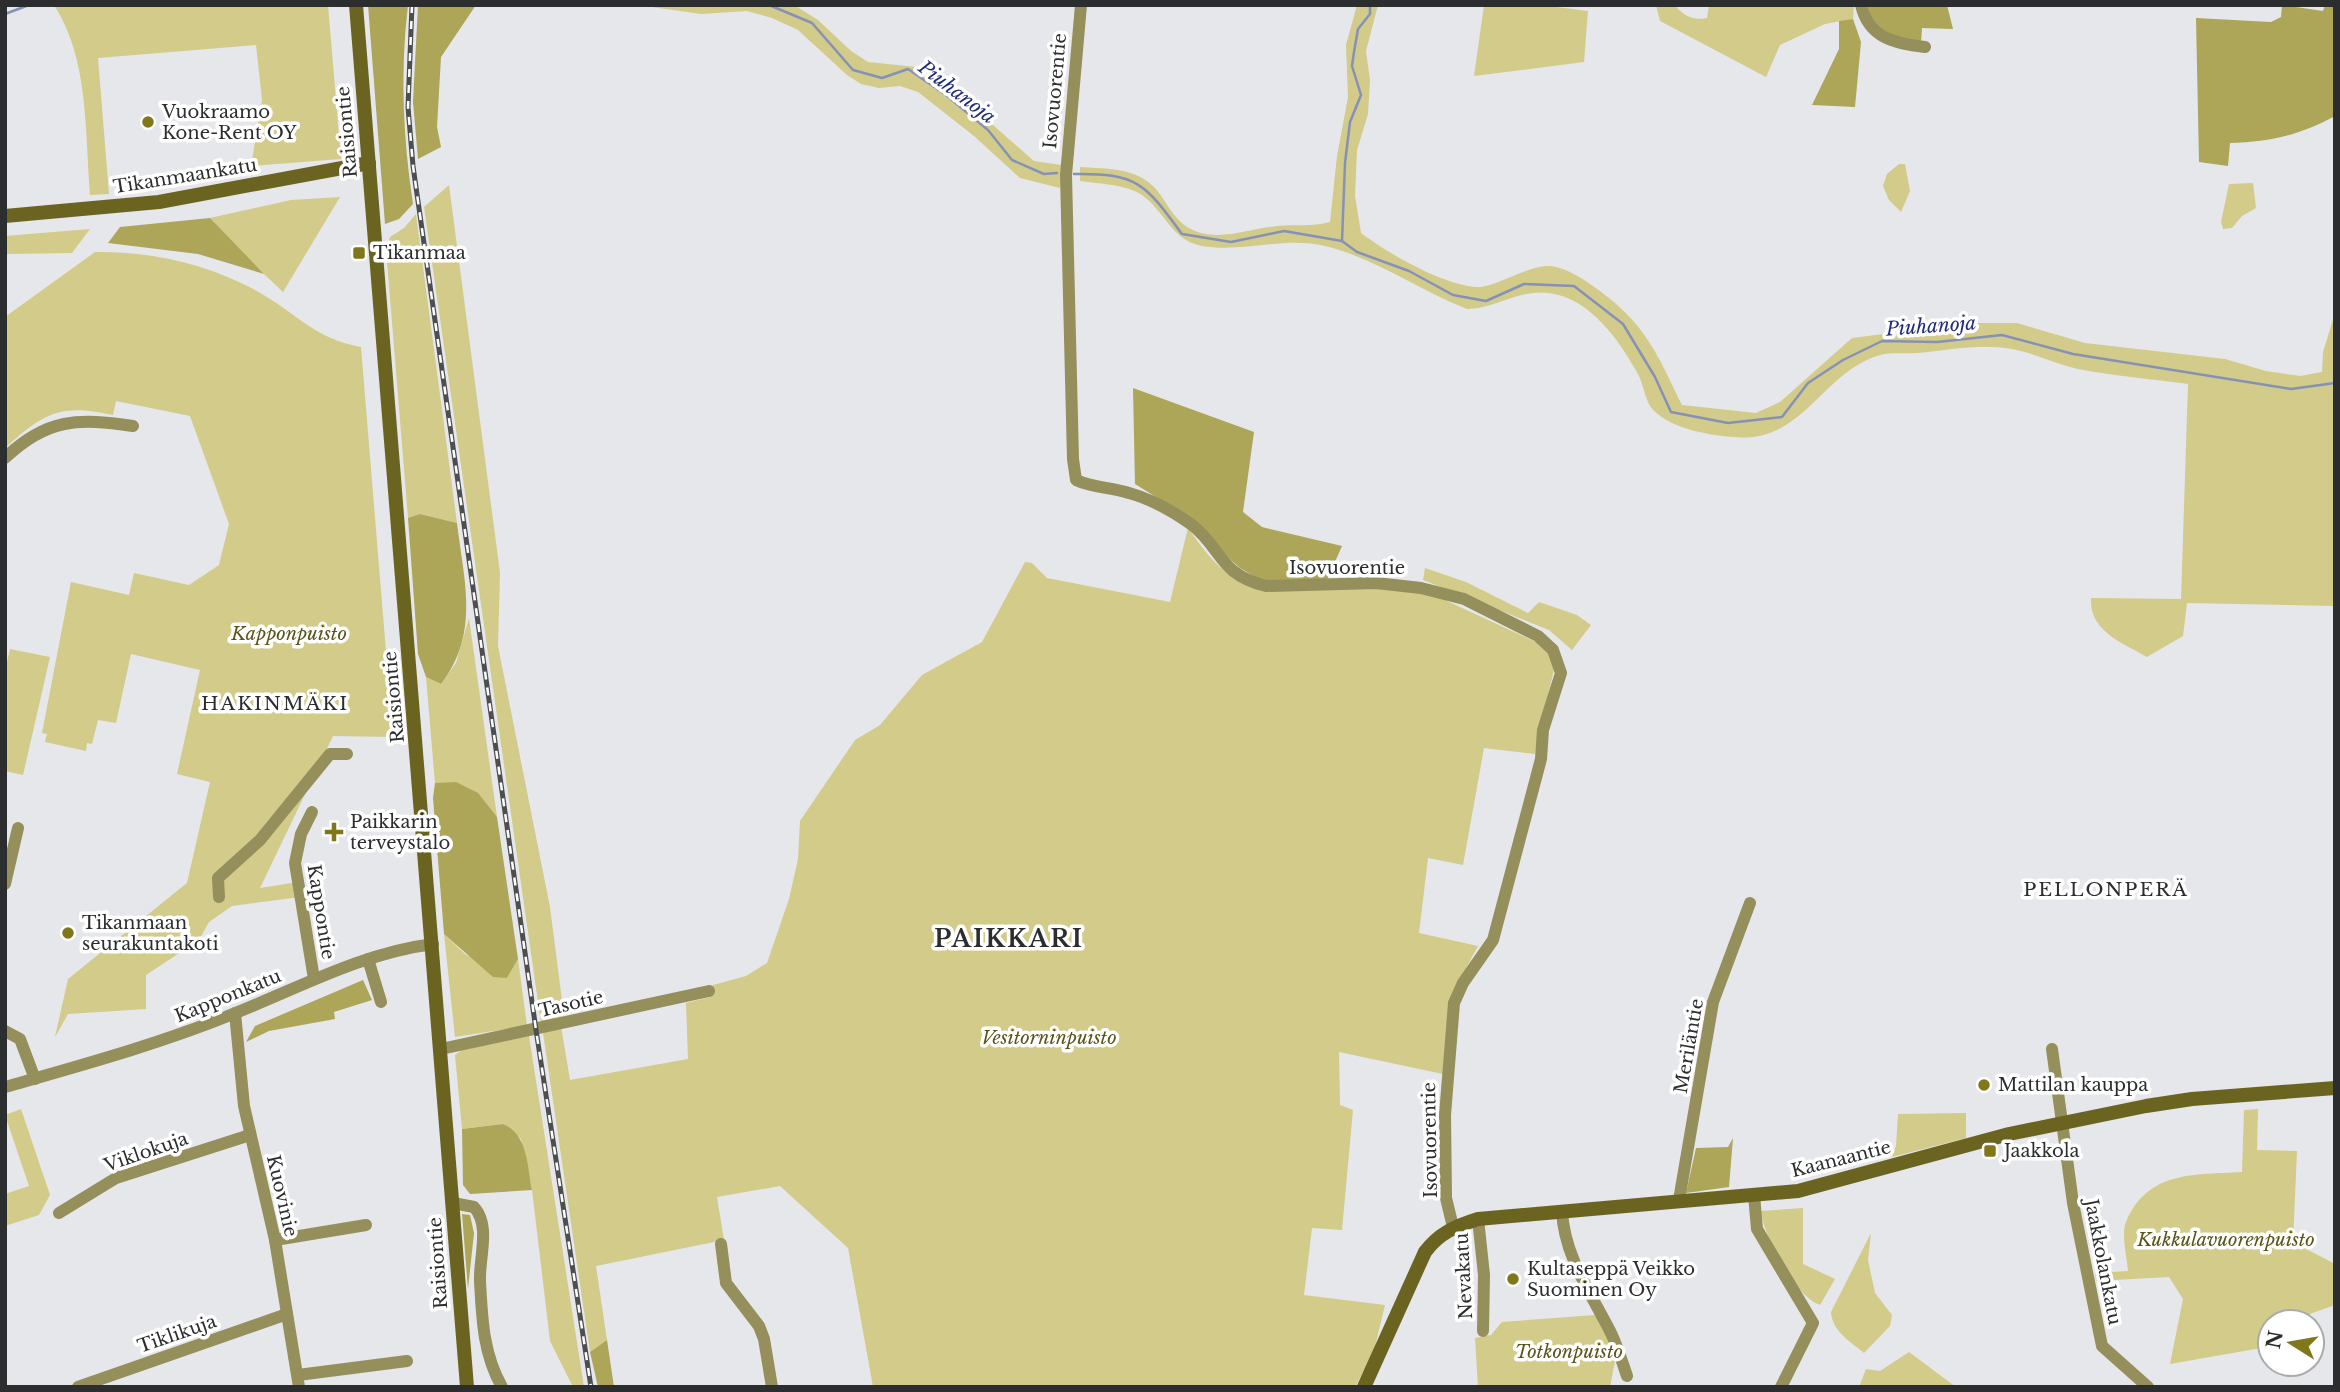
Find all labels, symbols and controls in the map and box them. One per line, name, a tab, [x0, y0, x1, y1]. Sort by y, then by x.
street label: Isovuorentie	[1039, 32, 1071, 150]
water label: Piuhanoja	[913, 55, 1000, 129]
street label: Raisiontie	[332, 85, 362, 179]
place label: Vuokraamo Kone-Rent OY	[161, 101, 297, 144]
marker: Vuokraamo Kone-Rent OY	[140, 114, 156, 130]
street label: Tikanmaankatu	[112, 154, 258, 198]
place label: Tikanmaa	[373, 242, 466, 264]
marker: Tikanmaa	[351, 245, 367, 261]
water label: Piuhanoja	[1884, 311, 1977, 341]
street label: Isovuorentie	[1289, 557, 1405, 579]
park label: Kapponpuisto	[230, 623, 347, 645]
street label: Raisiontie	[379, 650, 409, 744]
district label: HAKINMÄKI	[201, 692, 349, 715]
place label: Paikkarin terveystalo	[350, 811, 450, 854]
marker: Paikkarin terveystalo	[324, 822, 344, 842]
street label: Kappontie	[303, 863, 339, 961]
district label: PELLONPERÄ	[2023, 878, 2189, 901]
place label: Tikanmaan seurakuntakoti	[82, 912, 219, 955]
district label: PAIKKARI	[934, 924, 1084, 953]
marker: Tikanmaan seurakuntakoti	[60, 925, 76, 941]
street label: Kapponkatu	[172, 965, 284, 1027]
street label: Tasotie	[536, 986, 606, 1022]
street label: Meriläntie	[1670, 997, 1708, 1095]
park label: Vesitorninpuisto	[981, 1027, 1117, 1049]
place label: Mattilan kauppa	[1998, 1074, 2148, 1096]
marker: Mattilan kauppa	[1976, 1077, 1992, 1093]
street label: Isovuorentie	[1418, 1082, 1442, 1198]
street label: Viklokuja	[100, 1127, 191, 1177]
street label: Kaanaantie	[1789, 1136, 1893, 1182]
place label: Jaakkola	[2002, 1140, 2080, 1162]
marker: Jaakkola	[1982, 1143, 1998, 1159]
street label: Kuovinie	[262, 1153, 302, 1239]
street label: Jaakkolankatu	[2080, 1195, 2126, 1327]
street label: Raisiontie	[424, 1216, 452, 1310]
park label: Kukkulavuorenpuisto	[2136, 1229, 2315, 1251]
street label: Nevakatu	[1451, 1232, 1477, 1320]
place label: Kultaseppä Veikko Suominen Oy	[1527, 1258, 1695, 1301]
marker: Kultaseppä Veikko Suominen Oy	[1505, 1271, 1521, 1287]
north arrow	[2256, 1308, 2326, 1378]
street label: Tiklikuja	[135, 1310, 219, 1358]
text: N	[2262, 1329, 2288, 1351]
park label: Totkonpuisto	[1515, 1341, 1623, 1363]

